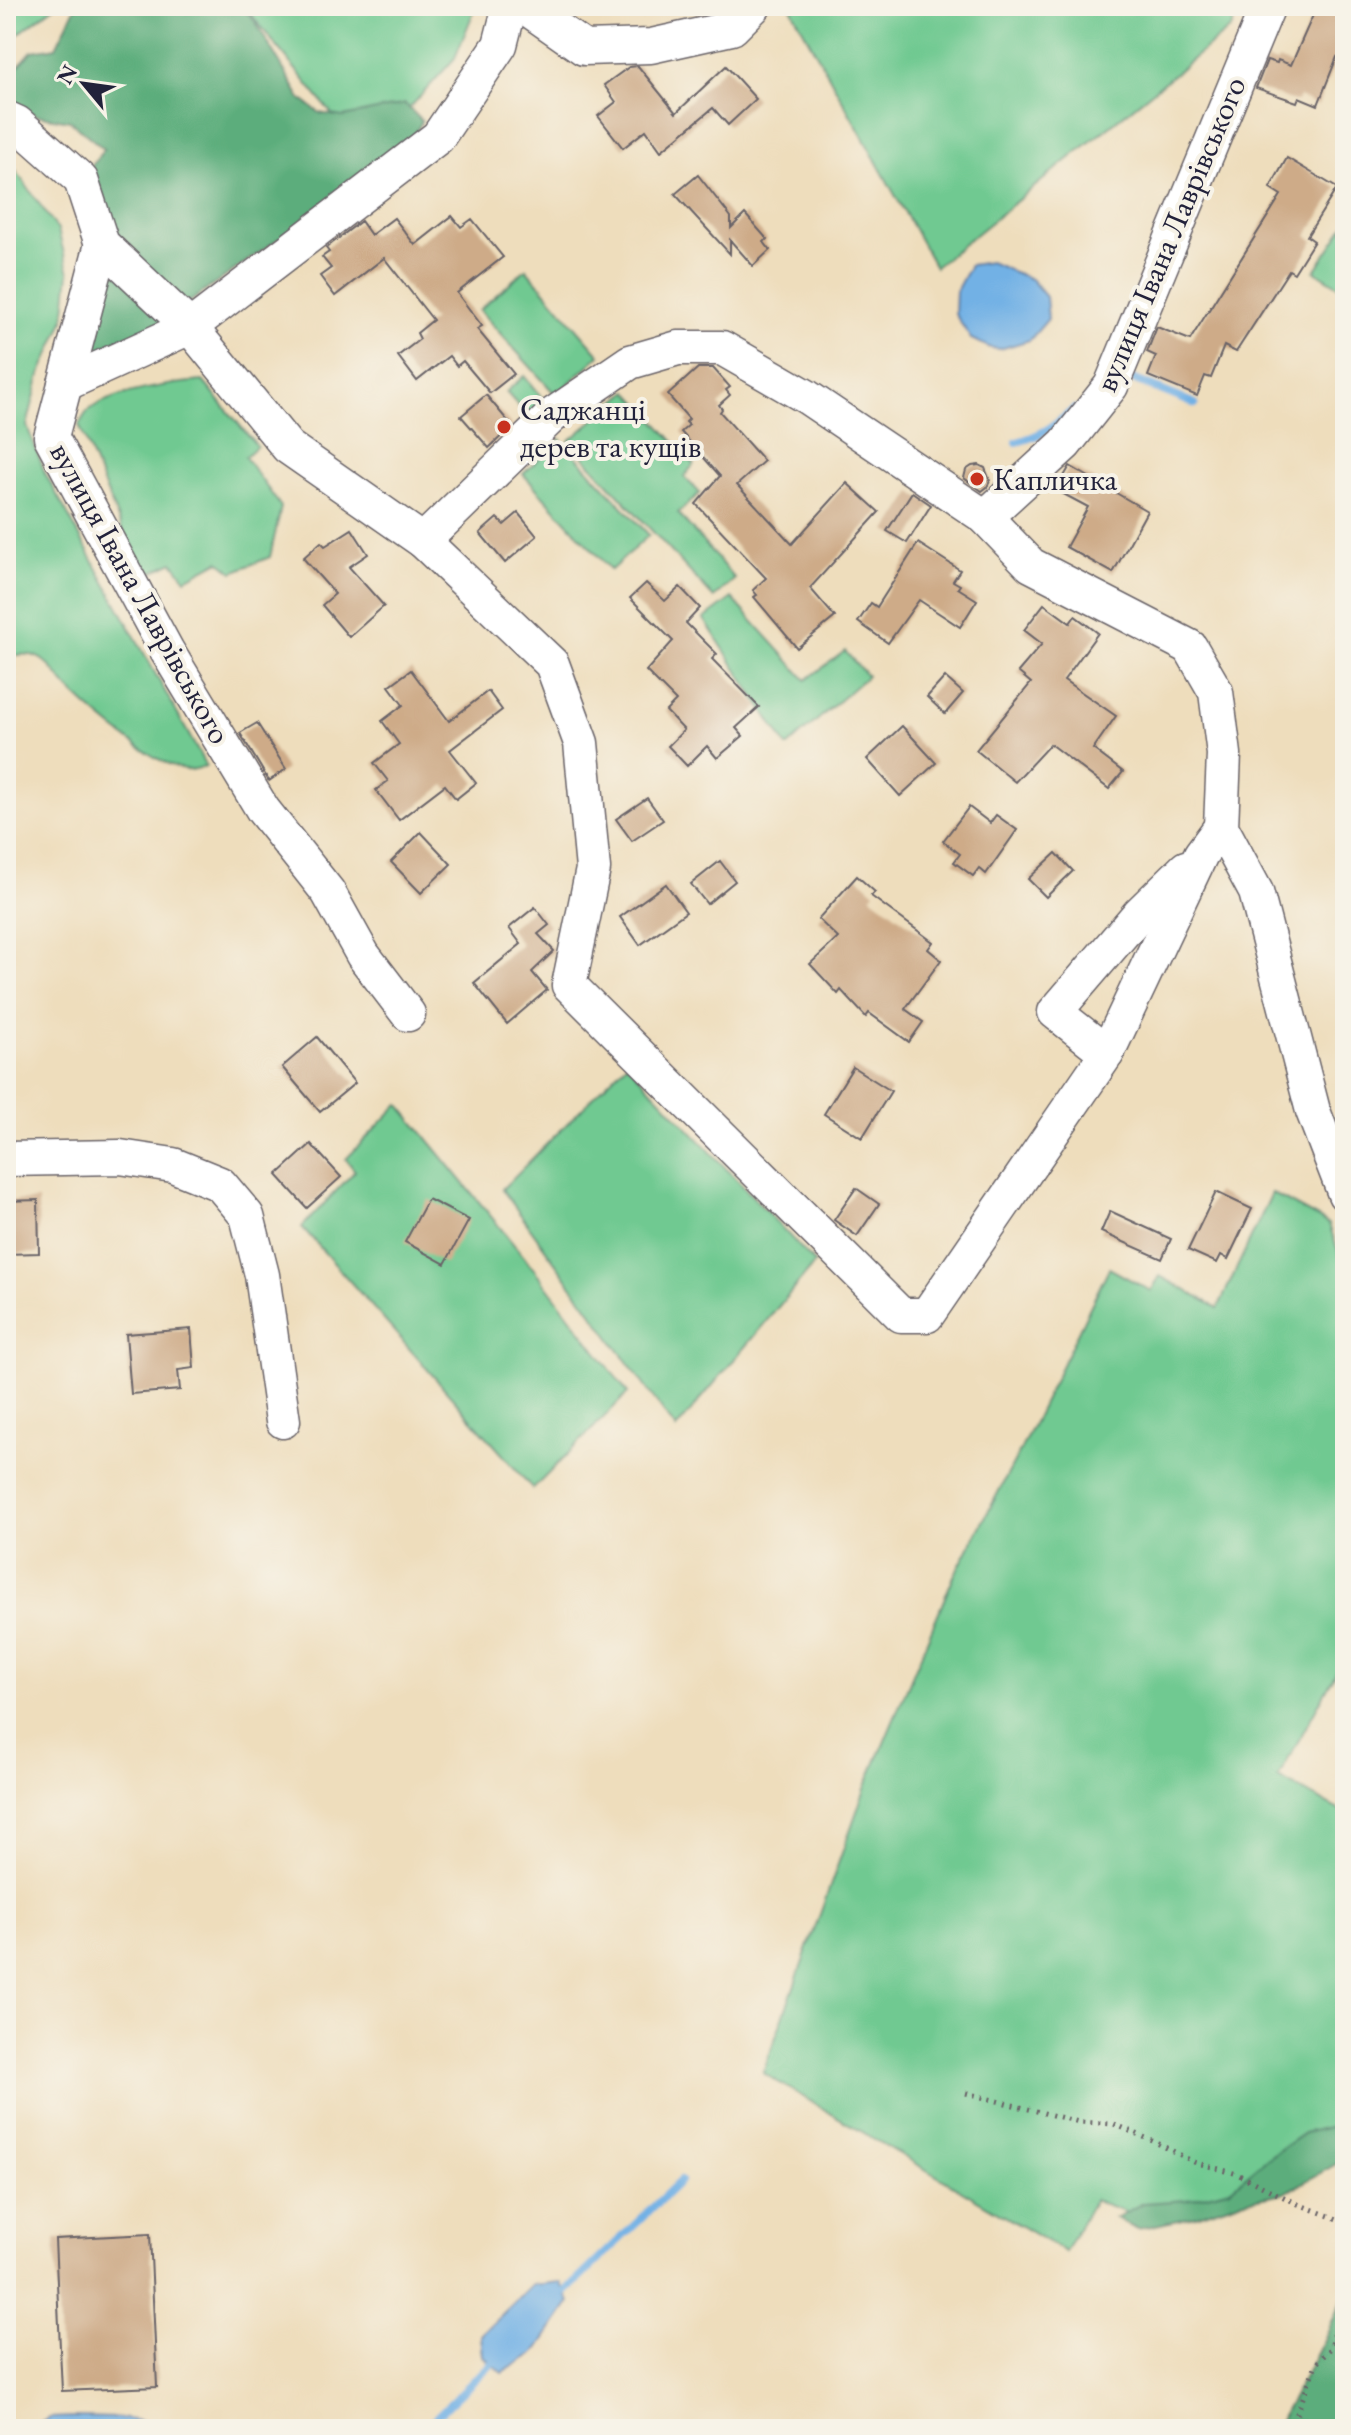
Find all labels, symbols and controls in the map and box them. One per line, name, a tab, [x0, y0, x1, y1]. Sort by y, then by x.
north arrow	[44, 44, 124, 124]
text: N	[50, 60, 84, 89]
street label: вулиця Івана Лаврівського	[1085, 70, 1255, 398]
place label: Саджанці дерев та кущів	[520, 388, 701, 467]
marker: Саджанці дерев та кущів	[495, 418, 513, 436]
street label: вулиця Івана Лаврівського	[41, 435, 241, 751]
place label: Капличка	[993, 458, 1117, 500]
marker: Капличка	[968, 470, 986, 488]

